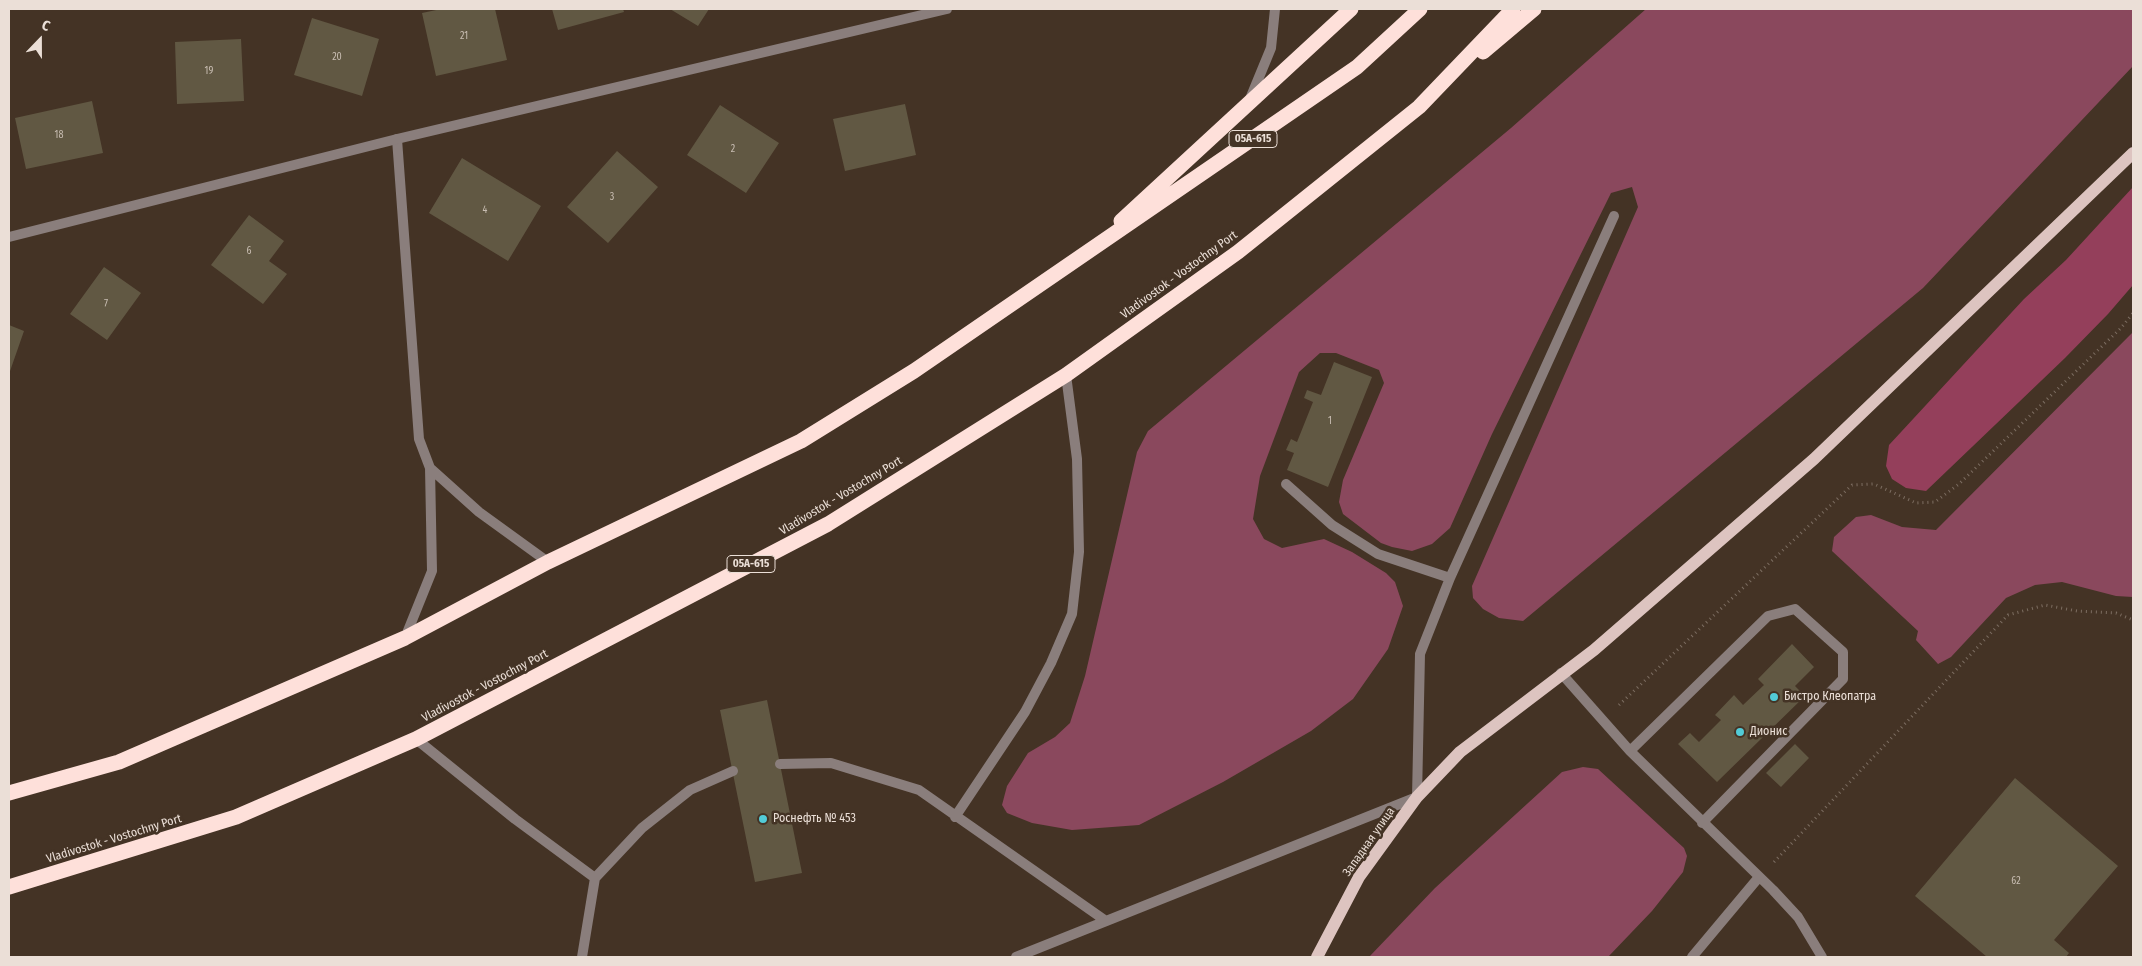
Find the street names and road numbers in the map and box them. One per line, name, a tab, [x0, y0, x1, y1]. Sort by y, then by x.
road number: 05А-615	[1229, 130, 1277, 148]
street label: Vladivostok - Vostochny Port	[1118, 228, 1240, 322]
street label: Vladivostok - Vostochny Port	[777, 454, 905, 538]
road number: 05А-615	[727, 556, 775, 572]
street label: Vladivostok - Vostochny Port	[420, 647, 550, 725]
street label: Западная улица	[1340, 805, 1398, 879]
street label: Vladivostok - Vostochny Port	[45, 812, 183, 866]

